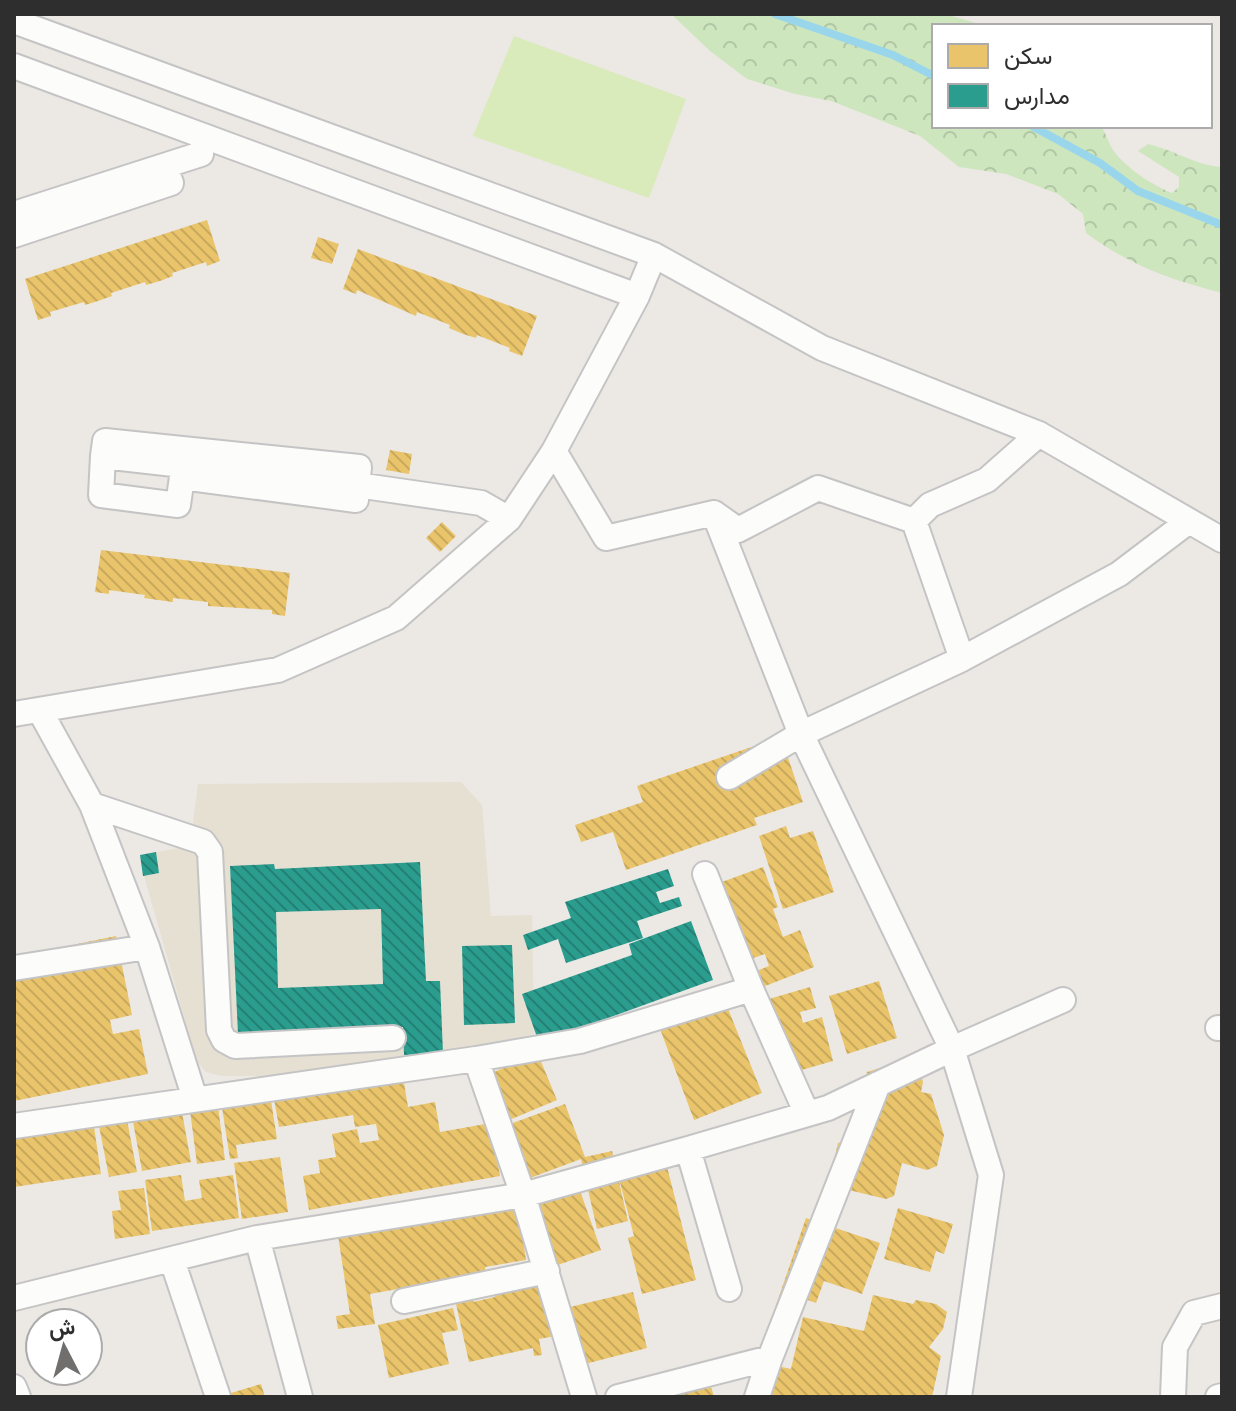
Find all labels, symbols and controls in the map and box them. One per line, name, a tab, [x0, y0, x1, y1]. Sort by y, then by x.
legend	[932, 24, 1212, 128]
text: سكن	[1004, 40, 1053, 70]
text: مدارس	[1004, 80, 1070, 111]
north arrow	[24, 1307, 104, 1387]
text: ش	[47, 1312, 77, 1342]

